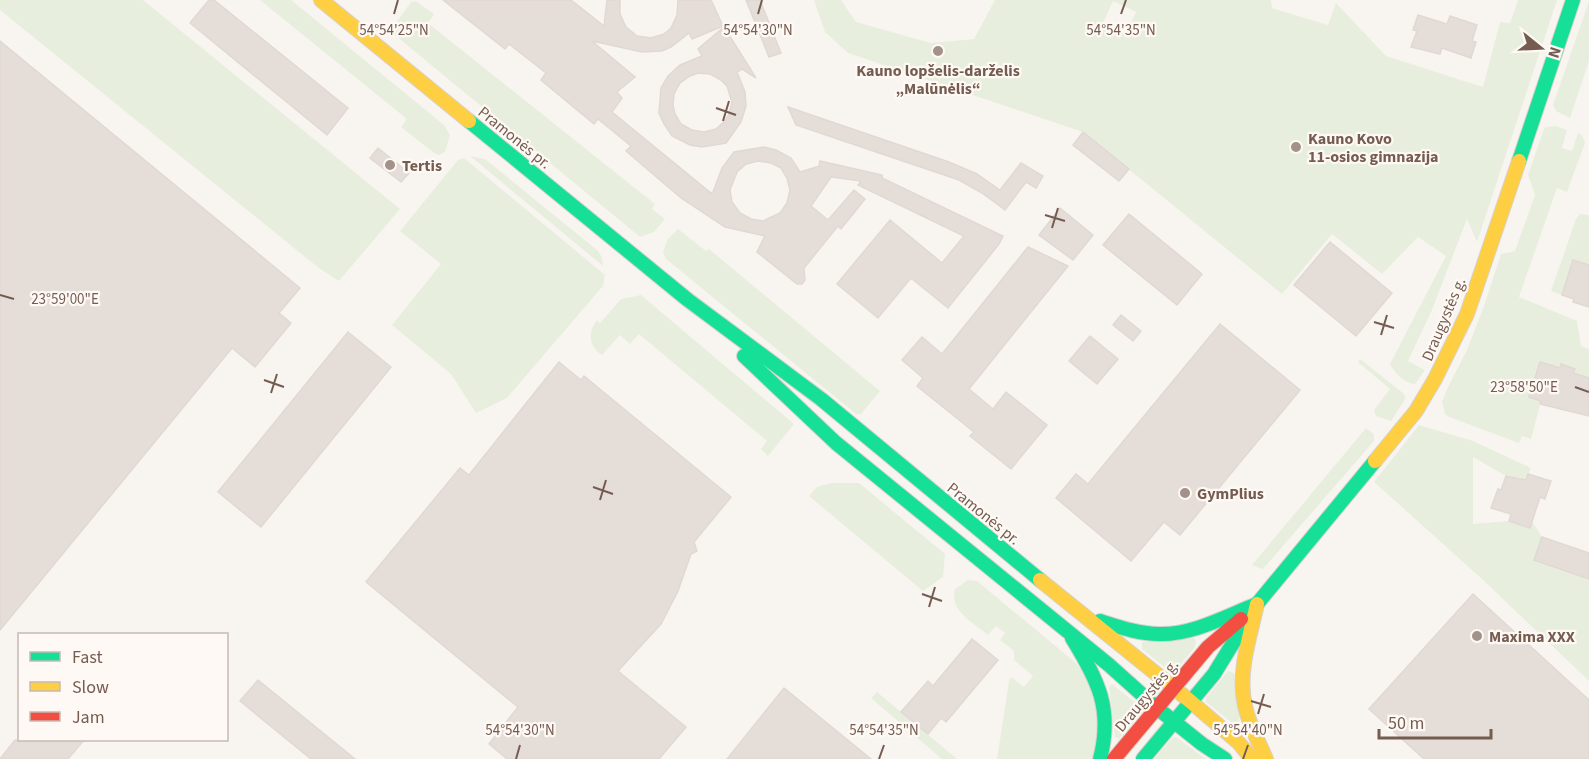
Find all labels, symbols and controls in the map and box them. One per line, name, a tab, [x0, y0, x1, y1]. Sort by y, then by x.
north arrow	[1511, 18, 1571, 78]
text: 54°54'25"N	[359, 20, 429, 41]
text: 54°54'30"N	[723, 20, 793, 41]
text: 54°54'35"N	[1086, 20, 1156, 41]
marker: Kauno lopšelis-darželis „Malūnėlis“	[931, 44, 945, 58]
text: N	[1542, 44, 1566, 61]
place label: Kauno lopšelis-darželis „Malūnėlis“	[856, 60, 1020, 100]
street label: Pramonės pr.	[473, 101, 556, 174]
place label: Kauno Kovo 11-osios gimnazija	[1308, 128, 1439, 168]
marker: Kauno Kovo 11-osios gimnazija	[1289, 140, 1303, 154]
place label: Tertis	[402, 155, 442, 177]
marker: Tertis	[383, 158, 397, 172]
street label: Draugystės g.	[1416, 274, 1471, 365]
text: 23°59'00"E	[31, 289, 99, 310]
text: 23°58'50"E	[1490, 377, 1558, 398]
street label: Pramonės pr.	[942, 477, 1025, 550]
place label: GymPlius	[1197, 483, 1264, 505]
marker: GymPlius	[1178, 486, 1192, 500]
place label: Maxima XXX	[1489, 626, 1575, 648]
marker: Maxima XXX	[1470, 629, 1484, 643]
legend	[18, 633, 228, 741]
text: Fast	[72, 645, 103, 670]
street label: Draugystės g.	[1110, 654, 1184, 737]
text: Slow	[72, 675, 109, 700]
scale bar	[1379, 702, 1492, 740]
text: Jam	[72, 705, 105, 730]
text: 50 m	[1388, 711, 1424, 736]
text: 54°54'30"N	[485, 720, 555, 741]
text: 54°54'35"N	[849, 720, 919, 741]
text: 54°54'40"N	[1213, 720, 1283, 741]

